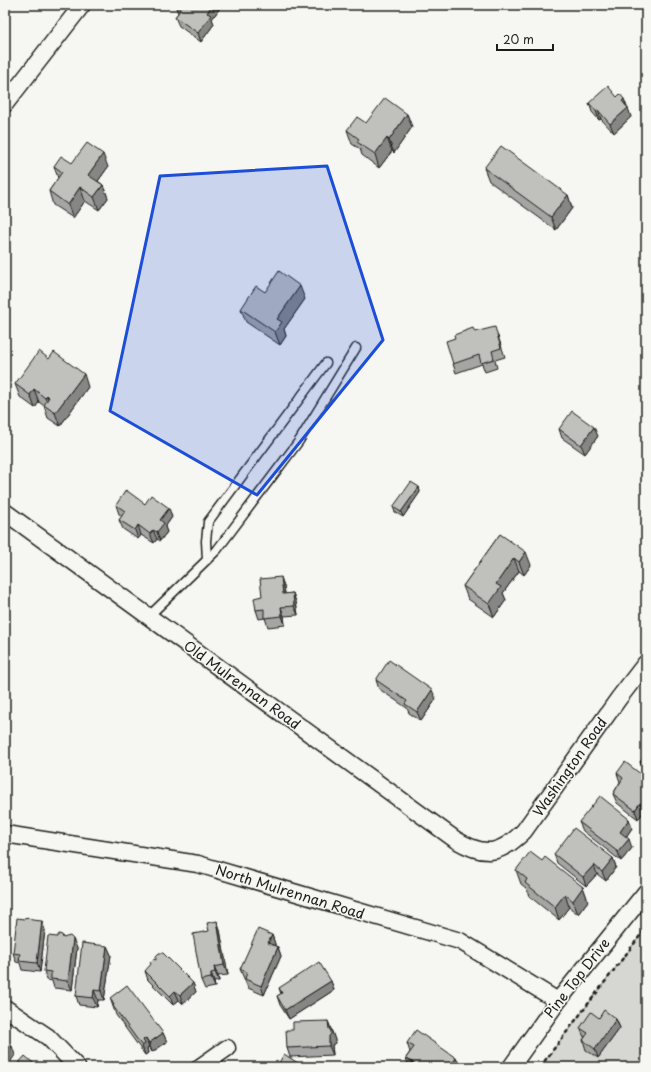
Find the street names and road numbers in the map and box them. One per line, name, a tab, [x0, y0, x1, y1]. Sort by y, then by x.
street label: Old Mulrennan Road	[179, 635, 305, 734]
street label: Washington Road	[527, 713, 612, 821]
street label: North Mulrennan Road	[213, 859, 367, 924]
street label: Pine Top Drive	[539, 933, 615, 1022]

